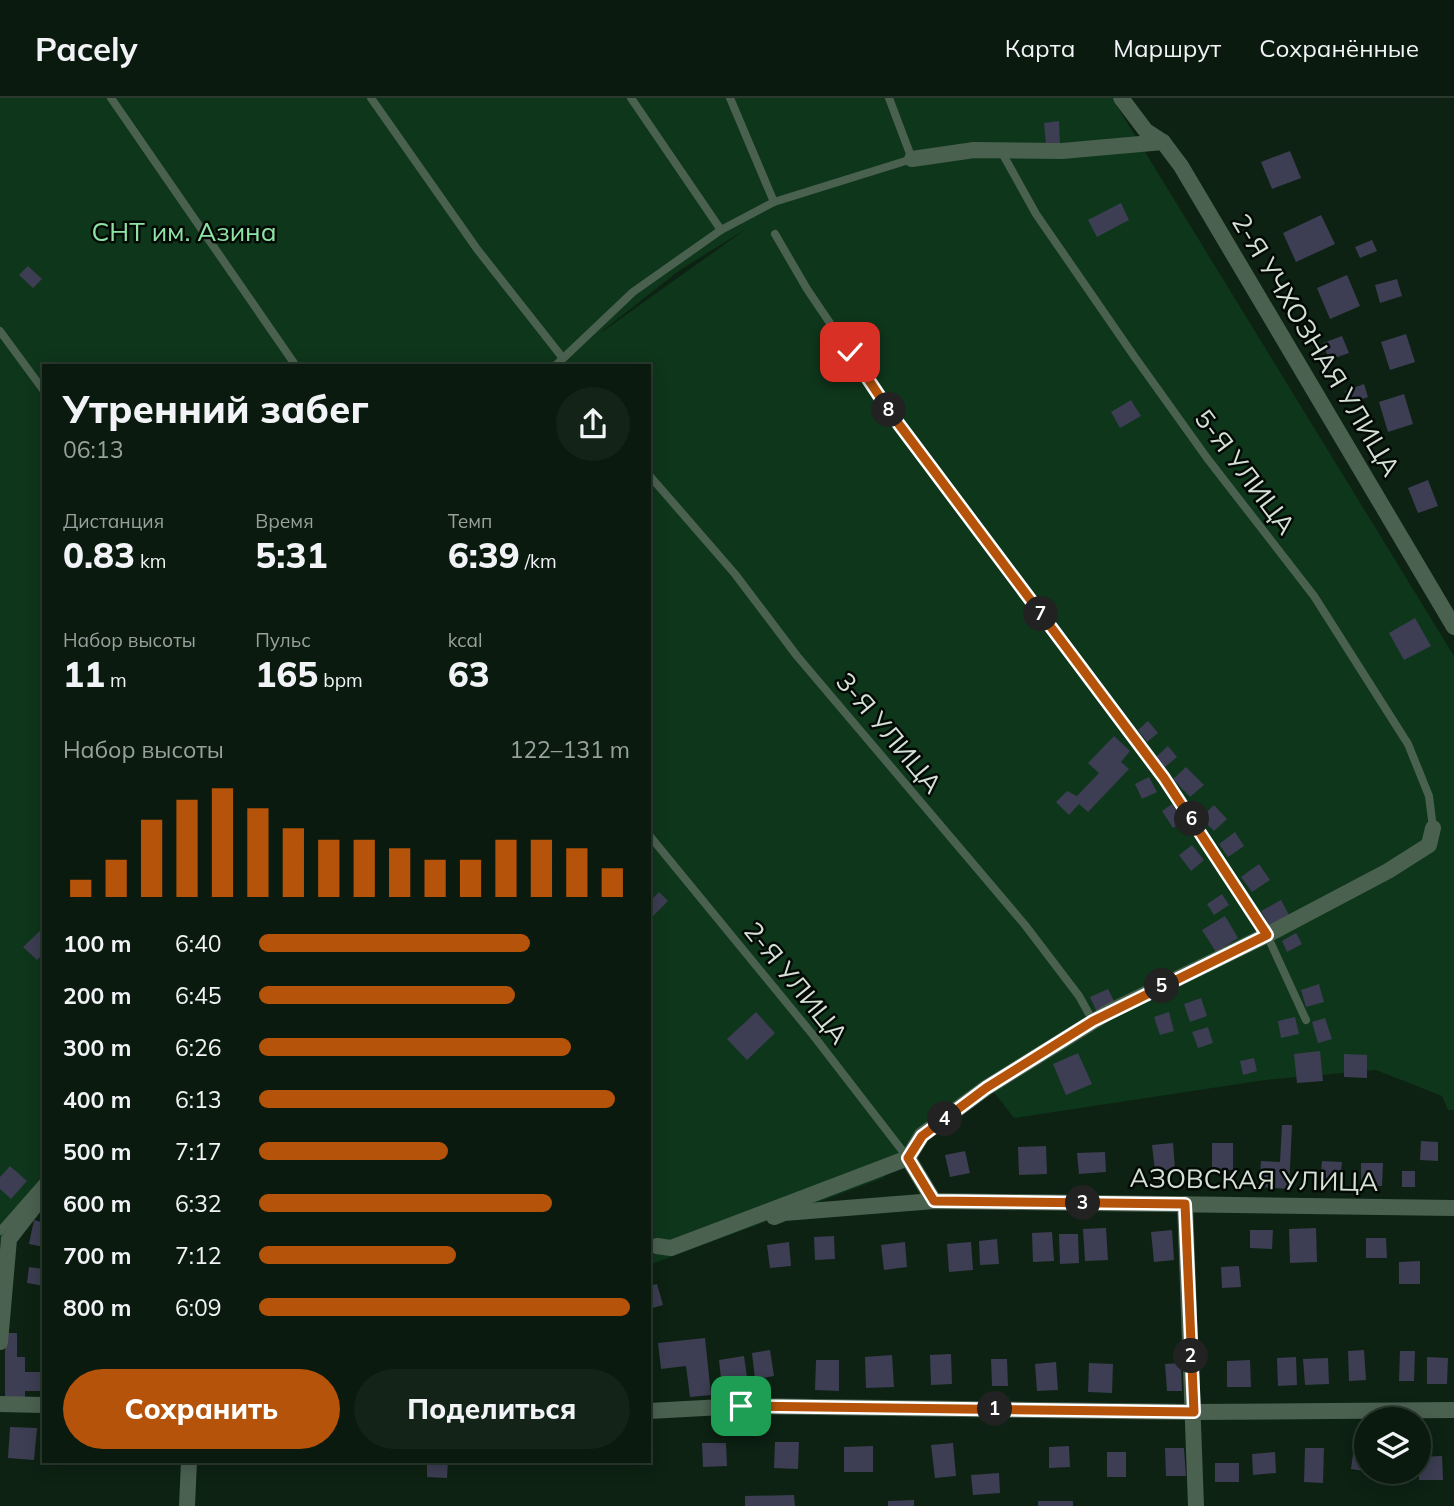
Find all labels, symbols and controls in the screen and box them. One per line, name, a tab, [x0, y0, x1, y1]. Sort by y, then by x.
text: Pacely	[35, 28, 138, 69]
text: Карта	[1005, 33, 1075, 63]
text: Маршрут	[1113, 33, 1221, 63]
text: Сохранённые	[1259, 33, 1419, 63]
street label: 2-Я УЧХОЗНАЯ УЛИЦА	[1225, 208, 1408, 482]
park label: СНТ им. Азина	[91, 215, 277, 248]
pin	[820, 322, 880, 382]
icon: check	[831, 333, 869, 371]
text: Утренний забег	[63, 385, 369, 433]
button: share	[556, 387, 630, 461]
pin: 8	[872, 392, 906, 428]
text: 8	[883, 397, 894, 421]
street label: 5-Я УЛИЦА	[1188, 403, 1303, 541]
text: 06:13	[63, 435, 123, 464]
text: Дистанция	[63, 509, 164, 533]
text: Время	[255, 509, 314, 533]
text: Темп	[448, 509, 492, 533]
text: 0.83	[63, 533, 135, 577]
text: 5:31	[255, 533, 327, 577]
text: 6:39	[448, 533, 520, 577]
text: km	[135, 549, 167, 573]
text: /km	[520, 549, 557, 573]
pin: 7	[1024, 596, 1058, 632]
text: 7	[1035, 601, 1046, 625]
text: Набор высоты	[63, 628, 196, 652]
text: Пульс	[255, 628, 311, 652]
text: kcal	[448, 628, 482, 652]
text: 11	[63, 652, 105, 696]
text: 165	[255, 652, 318, 696]
text: 63	[448, 652, 490, 696]
street label: 3-Я УЛИЦА	[829, 665, 950, 800]
text: m	[105, 668, 127, 692]
text: bpm	[318, 668, 363, 692]
text: Набор высоты	[63, 735, 224, 764]
text: 122–131 m	[509, 735, 630, 764]
pin: 6	[1174, 802, 1210, 836]
text: 6	[1186, 806, 1197, 830]
street label: 2-Я УЛИЦА	[737, 915, 856, 1051]
text: 100 m	[63, 929, 131, 958]
text: 6:40	[175, 929, 222, 958]
pin: 5	[1144, 968, 1180, 1004]
text: 5	[1156, 973, 1167, 997]
text: 200 m	[63, 981, 131, 1010]
text: 6:45	[175, 981, 222, 1010]
text: 300 m	[63, 1033, 131, 1062]
text: 6:26	[175, 1033, 222, 1062]
text: 400 m	[63, 1085, 131, 1114]
text: 6:13	[175, 1085, 222, 1114]
pin: 4	[928, 1102, 962, 1136]
text: 4	[939, 1106, 950, 1130]
text: 500 m	[63, 1137, 131, 1166]
text: 7:17	[175, 1137, 222, 1166]
street label: АЗОВСКАЯ УЛИЦА	[1129, 1161, 1379, 1198]
pin: 3	[1066, 1186, 1100, 1220]
text: 600 m	[63, 1189, 131, 1218]
text: 6:32	[175, 1189, 222, 1218]
text: 3	[1077, 1190, 1088, 1214]
text: 700 m	[63, 1241, 131, 1270]
text: 7:12	[175, 1241, 222, 1270]
text: 800 m	[63, 1293, 131, 1322]
text: 6:09	[175, 1293, 222, 1322]
pin: 2	[1174, 1338, 1208, 1374]
text: 2	[1185, 1343, 1196, 1367]
button: Сохранить	[63, 1369, 340, 1449]
button: Поделиться	[354, 1369, 630, 1449]
pin	[711, 1376, 771, 1436]
icon: arrive	[722, 1387, 760, 1425]
pin: 1	[978, 1392, 1012, 1426]
text: 1	[989, 1396, 1000, 1420]
map controls	[1354, 1407, 1431, 1484]
button: layers	[1354, 1407, 1431, 1484]

